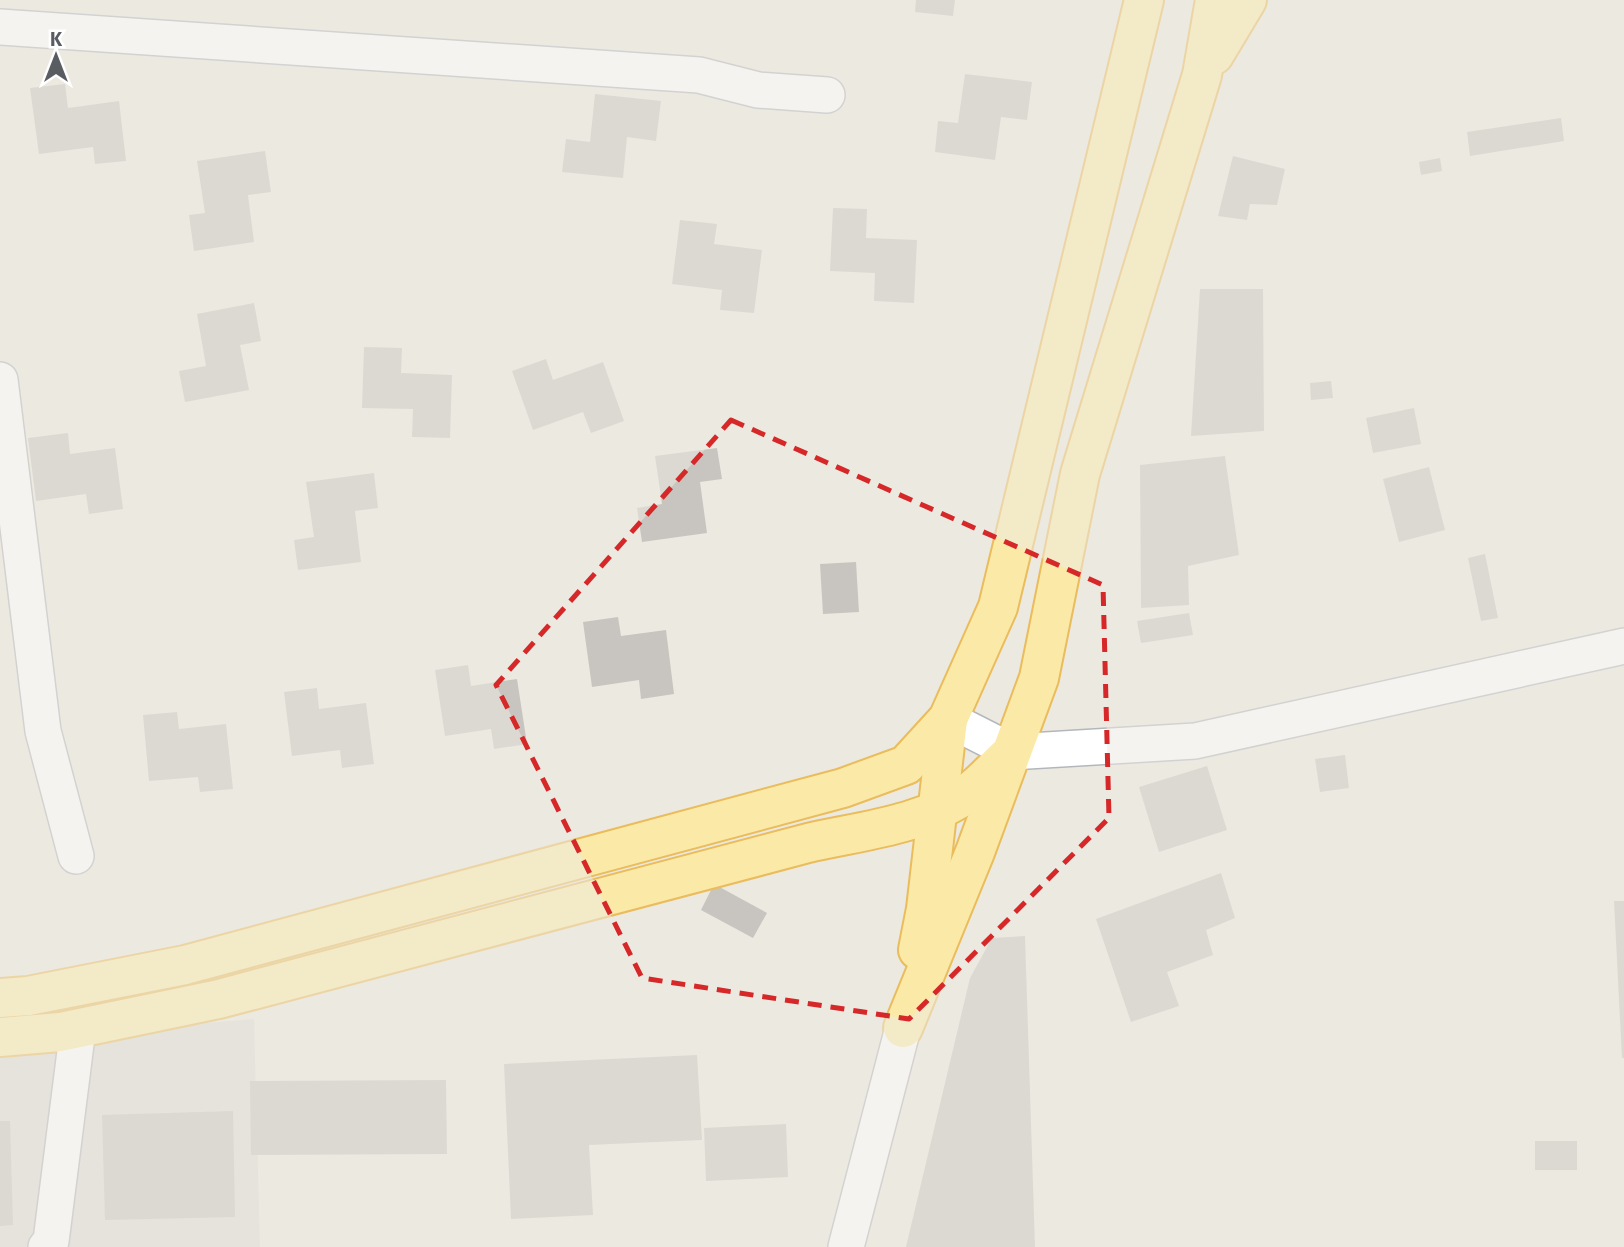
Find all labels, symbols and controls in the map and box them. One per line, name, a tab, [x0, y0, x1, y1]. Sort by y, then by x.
north arrow	[21, 21, 91, 91]
text: K	[50, 28, 63, 51]

